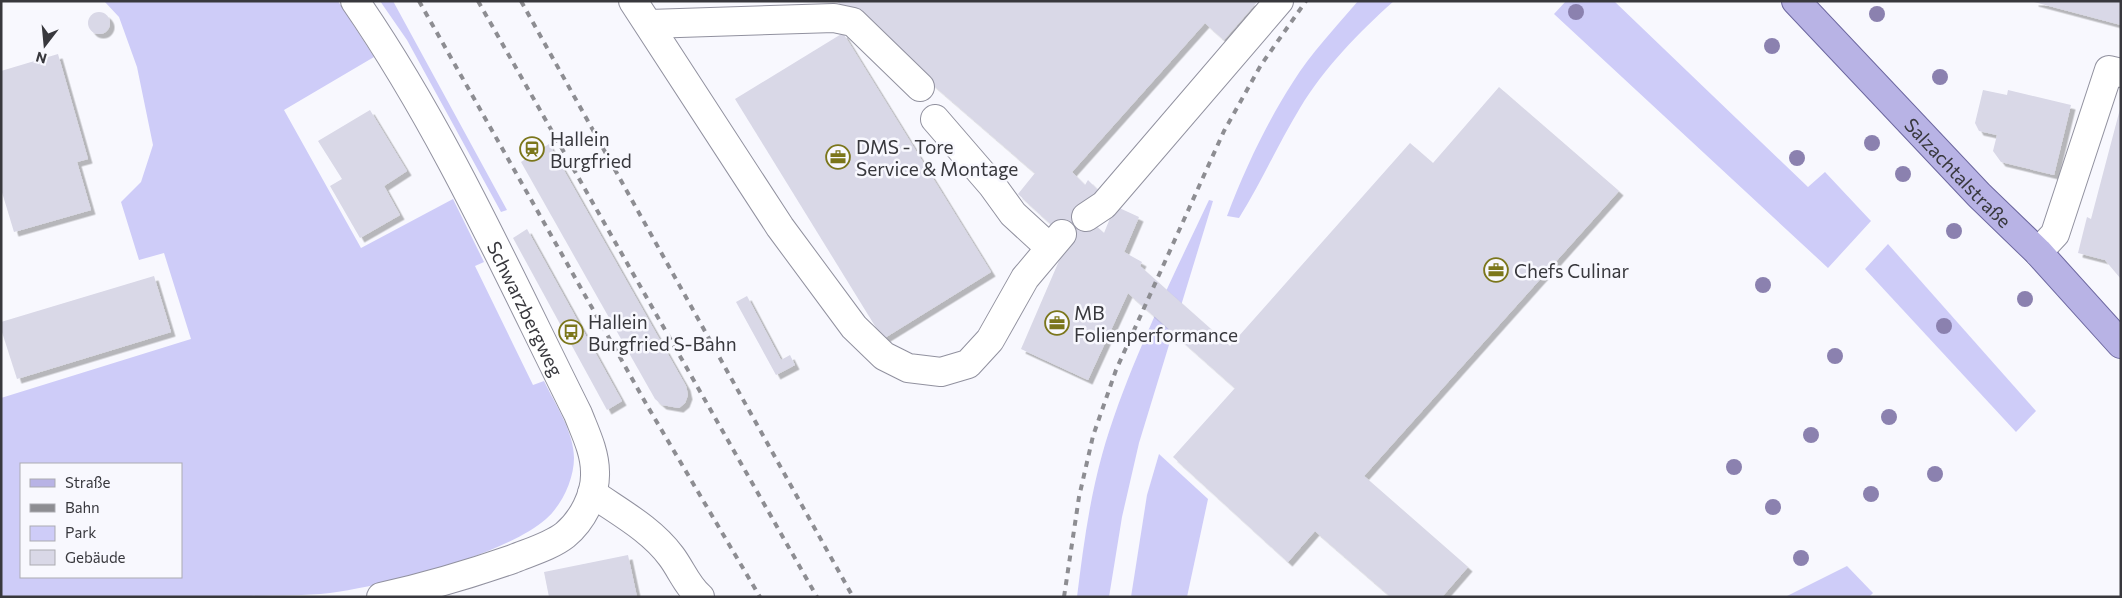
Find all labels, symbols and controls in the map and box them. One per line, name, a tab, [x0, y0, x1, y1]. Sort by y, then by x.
north arrow	[20, 20, 70, 70]
text: N	[34, 48, 49, 68]
street label: Salzachtalstraße	[1900, 113, 2017, 232]
place label: Hallein Burgfried	[550, 127, 632, 172]
place label: DMS - Tore Service & Montage	[856, 135, 1018, 180]
station icon: Hallein Burgfried	[519, 136, 545, 162]
office icon: DMS - Tore Service & Montage	[825, 144, 851, 170]
street label: Schwarzbergweg	[483, 237, 569, 380]
office icon: Chefs Culinar	[1483, 257, 1509, 283]
place label: Chefs Culinar	[1514, 259, 1629, 282]
place label: MB Folienperformance	[1074, 301, 1238, 346]
place label: Hallein Burgfried S-Bahn	[588, 310, 737, 355]
office icon: MB Folienperformance	[1044, 310, 1070, 336]
bus stop icon: Hallein Burgfried S-Bahn	[558, 319, 584, 345]
legend	[20, 463, 182, 578]
text: Straße	[65, 473, 111, 491]
text: Bahn	[65, 498, 100, 516]
text: Park	[65, 523, 96, 541]
text: Gebäude	[65, 548, 126, 566]

